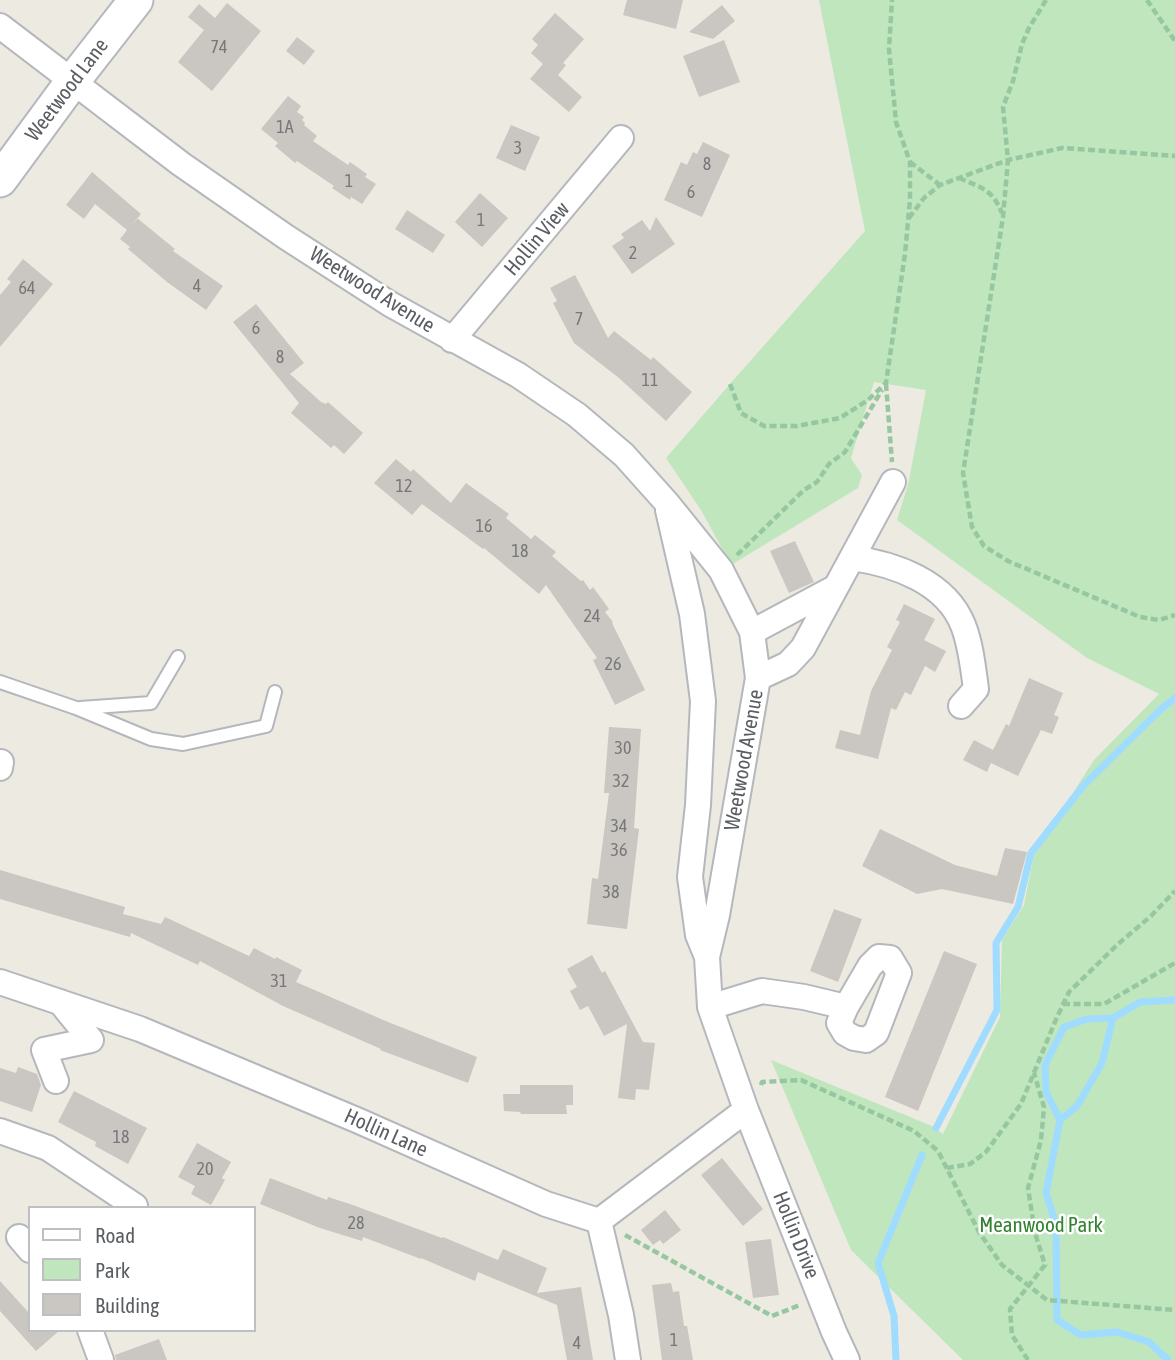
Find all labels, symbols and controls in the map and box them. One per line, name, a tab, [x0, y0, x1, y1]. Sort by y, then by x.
street label: Weetwood Lane	[20, 34, 114, 146]
house number: 74	[211, 36, 227, 58]
house number: 1A	[276, 116, 294, 138]
house number: 3	[514, 137, 522, 159]
house number: 8	[703, 153, 711, 175]
house number: 1	[345, 170, 353, 192]
house number: 6	[687, 181, 695, 203]
street label: Hollin View	[499, 197, 575, 281]
house number: 1	[477, 209, 485, 231]
street label: Weetwood Avenue	[305, 242, 439, 338]
house number: 2	[629, 242, 637, 264]
house number: 4	[193, 275, 201, 297]
house number: 64	[19, 277, 35, 299]
house number: 7	[575, 308, 583, 330]
house number: 6	[252, 317, 260, 339]
house number: 8	[276, 346, 284, 368]
house number: 11	[642, 369, 658, 391]
house number: 12	[396, 475, 412, 497]
house number: 16	[476, 515, 492, 537]
house number: 18	[512, 540, 528, 562]
house number: 24	[584, 605, 600, 627]
house number: 26	[605, 653, 621, 675]
street label: Weetwood Avenue	[719, 688, 769, 832]
house number: 30	[615, 737, 631, 759]
house number: 32	[613, 770, 629, 792]
house number: 34	[611, 815, 627, 837]
house number: 36	[611, 839, 627, 861]
house number: 38	[603, 881, 619, 903]
house number: 31	[271, 970, 287, 992]
street label: Hollin Lane	[340, 1103, 432, 1163]
house number: 18	[113, 1126, 129, 1148]
house number: 20	[197, 1158, 213, 1180]
street label: Hollin Drive	[767, 1188, 825, 1282]
legend	[28, 1206, 256, 1332]
house number: 28	[348, 1212, 364, 1234]
park label: Meanwood Park	[979, 1212, 1103, 1238]
text: Road	[95, 1223, 135, 1247]
text: Park	[95, 1258, 130, 1282]
text: Building	[95, 1293, 159, 1317]
house number: 1	[670, 1329, 678, 1351]
house number: 4	[573, 1332, 581, 1354]

